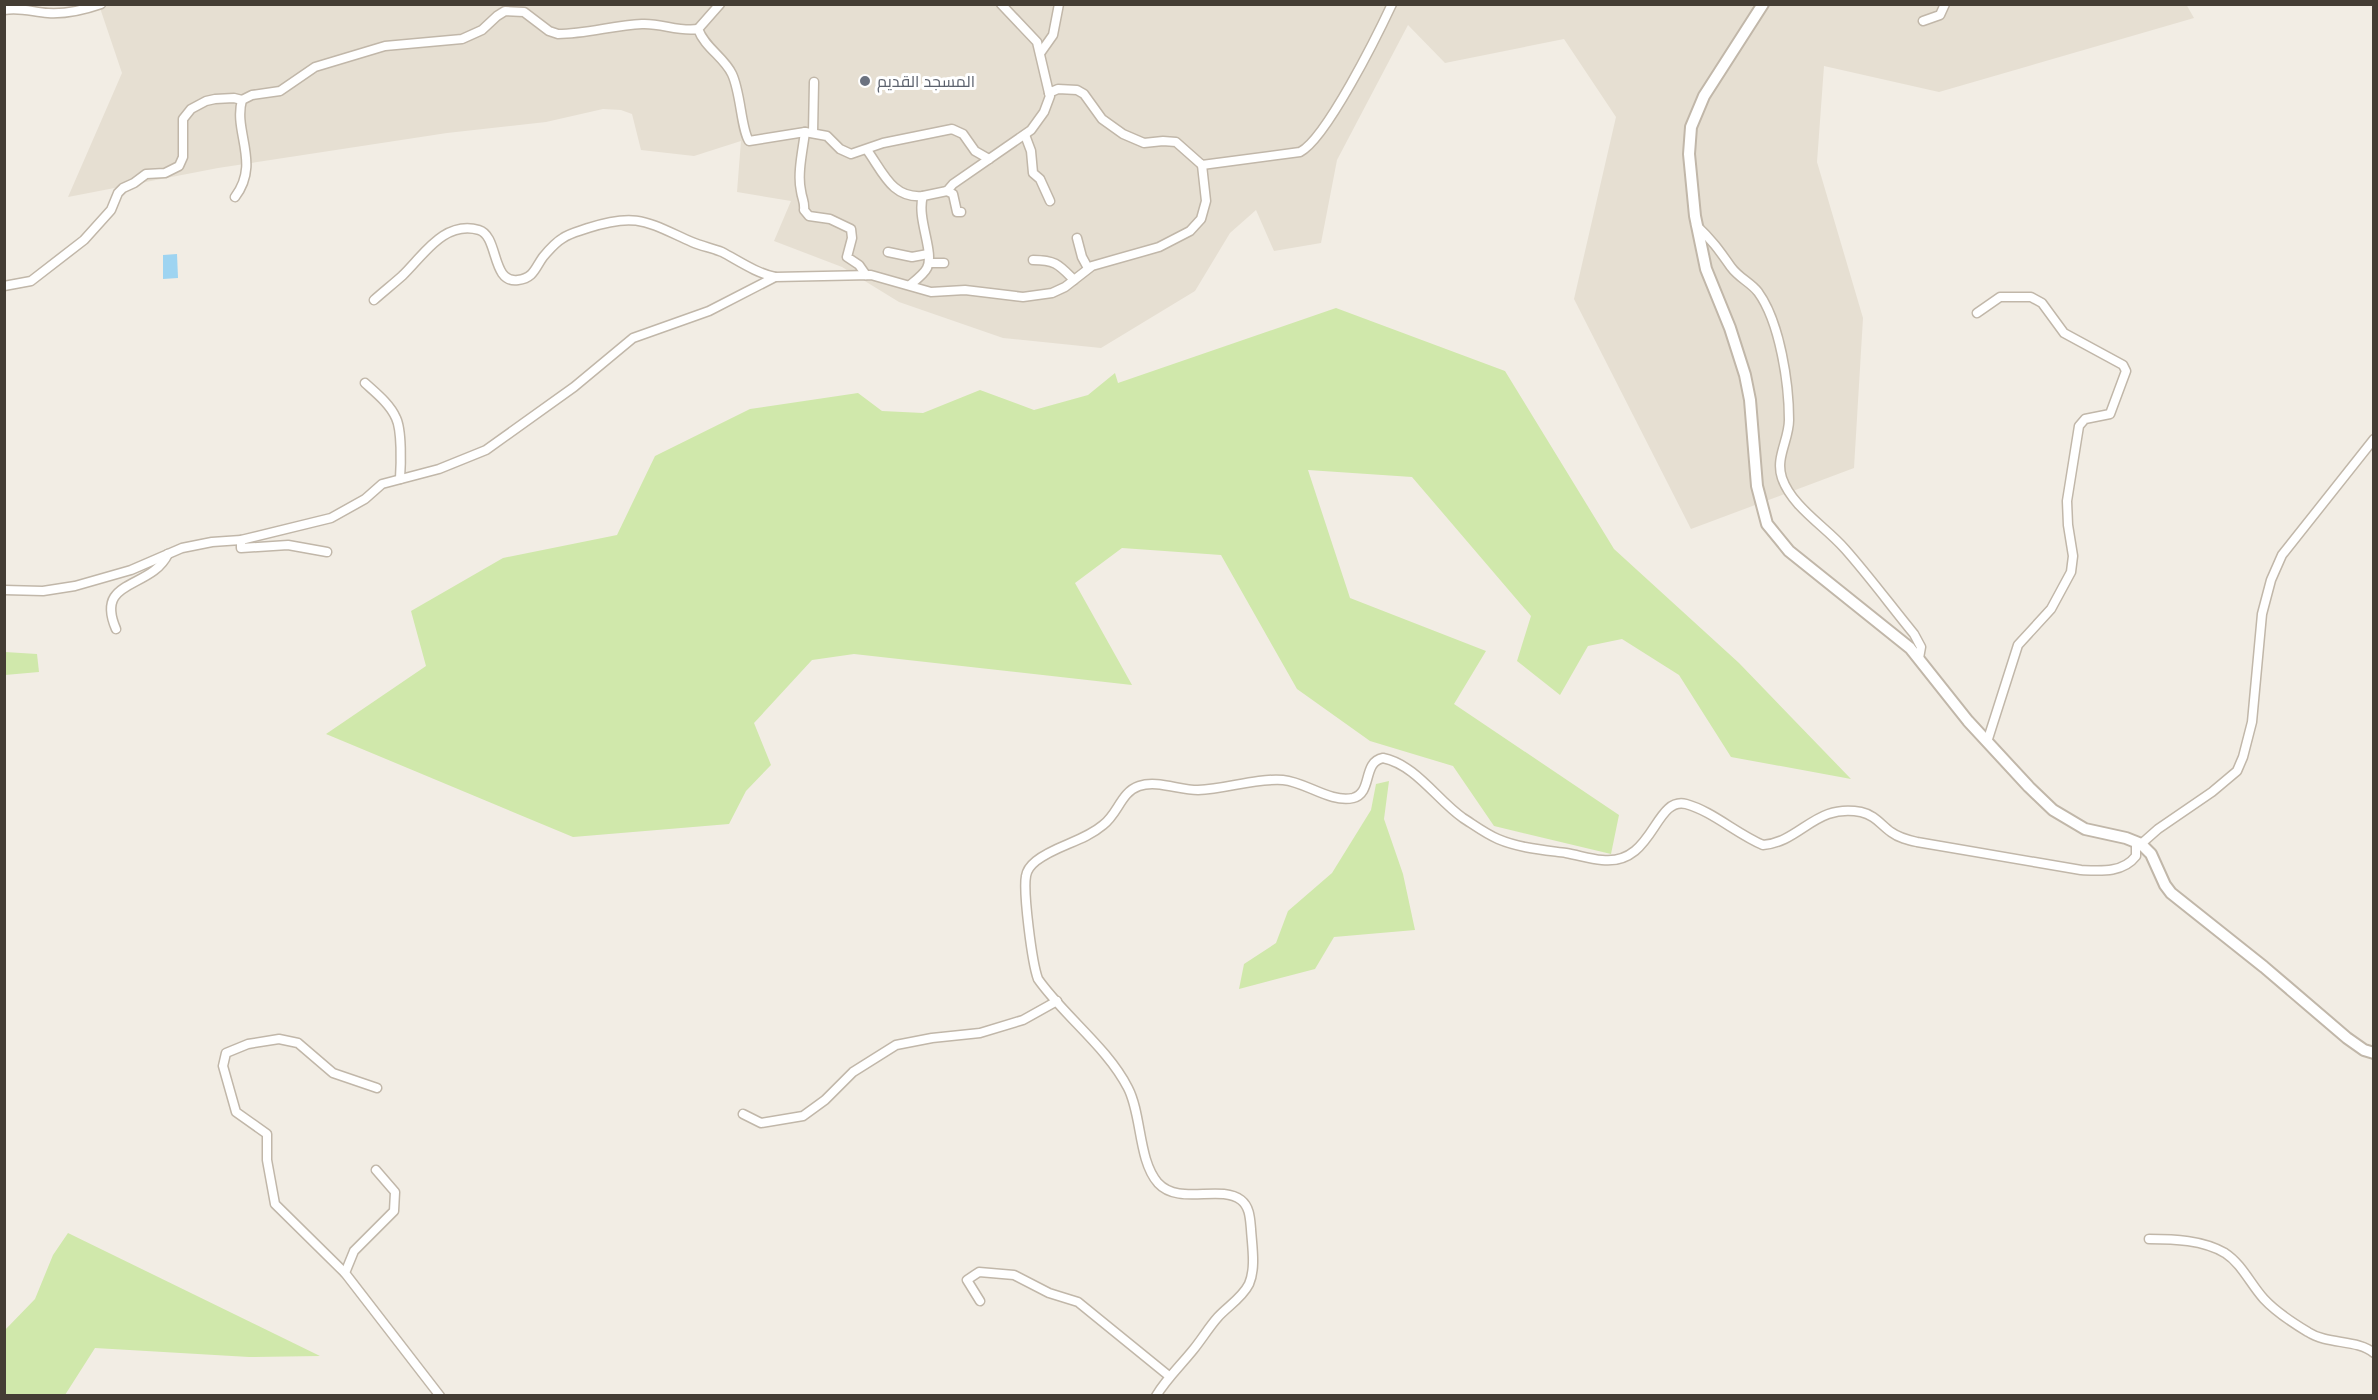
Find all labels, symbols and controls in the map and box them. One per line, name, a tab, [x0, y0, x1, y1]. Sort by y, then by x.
place label: المسجد القديم	[877, 70, 975, 93]
marker: المسجد القديم	[858, 74, 872, 88]

